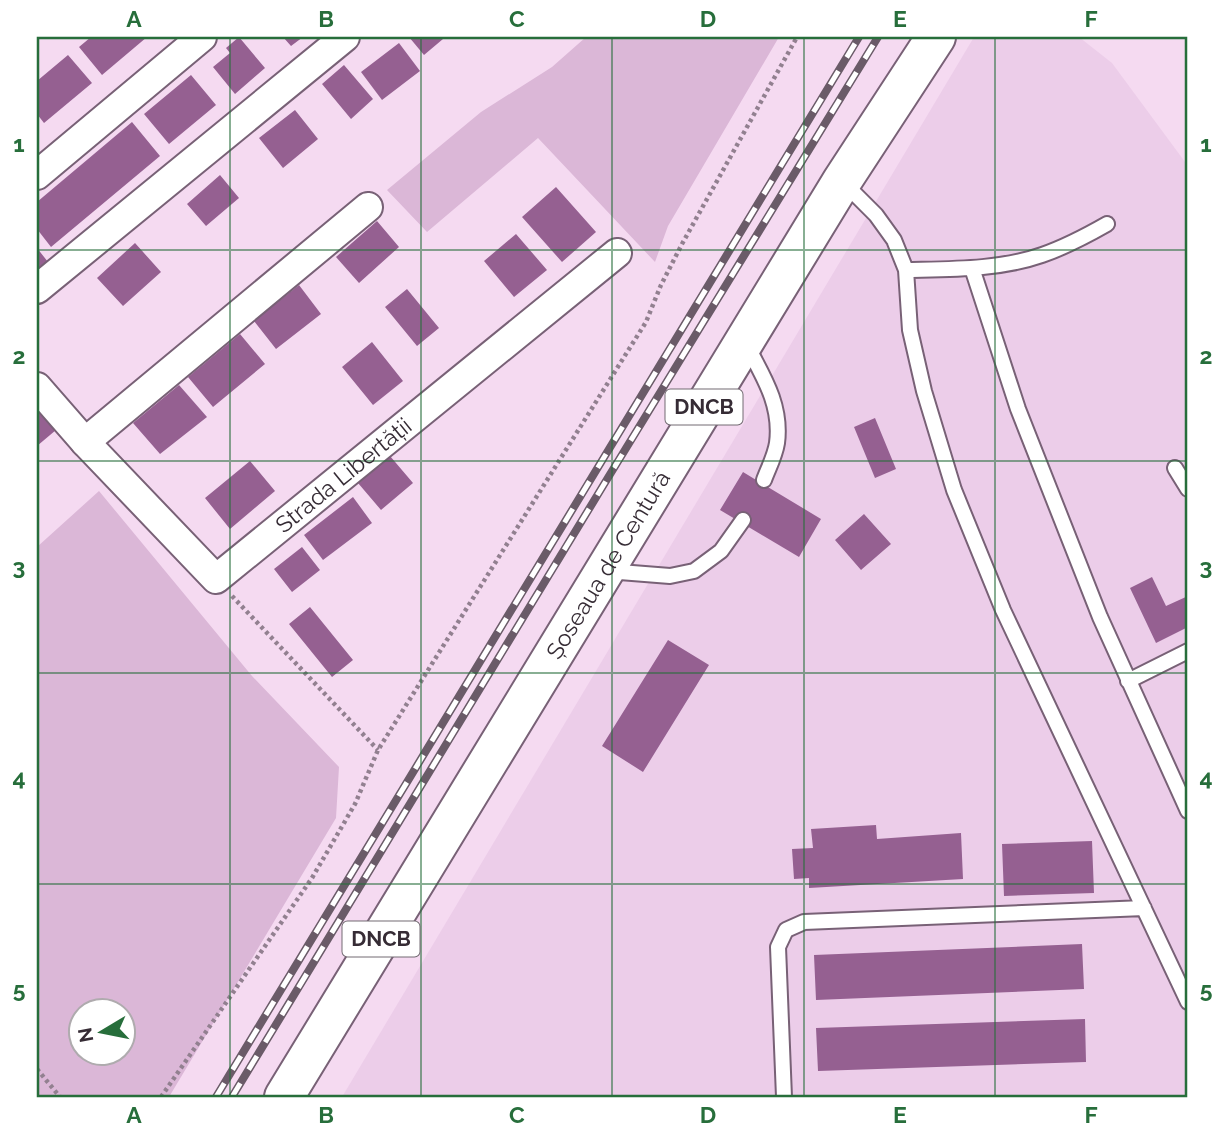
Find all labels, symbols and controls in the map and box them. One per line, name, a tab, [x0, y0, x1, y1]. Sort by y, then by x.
text: A	[126, 5, 142, 32]
text: B	[318, 5, 334, 32]
text: C	[509, 5, 525, 32]
text: D	[700, 5, 716, 32]
text: E	[893, 5, 907, 32]
text: F	[1084, 5, 1098, 32]
text: 1	[13, 130, 25, 157]
text: 1	[1200, 130, 1212, 157]
text: 2	[13, 342, 25, 369]
text: 2	[1200, 342, 1212, 369]
road number: DNCB	[666, 390, 742, 424]
street label: Strada Libertății	[270, 412, 417, 538]
street label: Șoseaua de Centură	[540, 466, 675, 664]
text: 3	[13, 553, 25, 580]
text: 3	[1200, 553, 1212, 580]
text: 4	[12, 764, 26, 791]
text: 4	[1199, 764, 1213, 791]
road number: DNCB	[342, 922, 420, 956]
text: 5	[13, 976, 26, 1003]
text: 5	[1200, 976, 1213, 1003]
north arrow	[66, 998, 136, 1068]
text: N	[73, 1026, 97, 1044]
text: A	[126, 1101, 142, 1128]
text: B	[318, 1101, 334, 1128]
text: C	[509, 1101, 525, 1128]
text: D	[700, 1101, 716, 1128]
text: E	[893, 1101, 907, 1128]
text: F	[1084, 1101, 1098, 1128]

